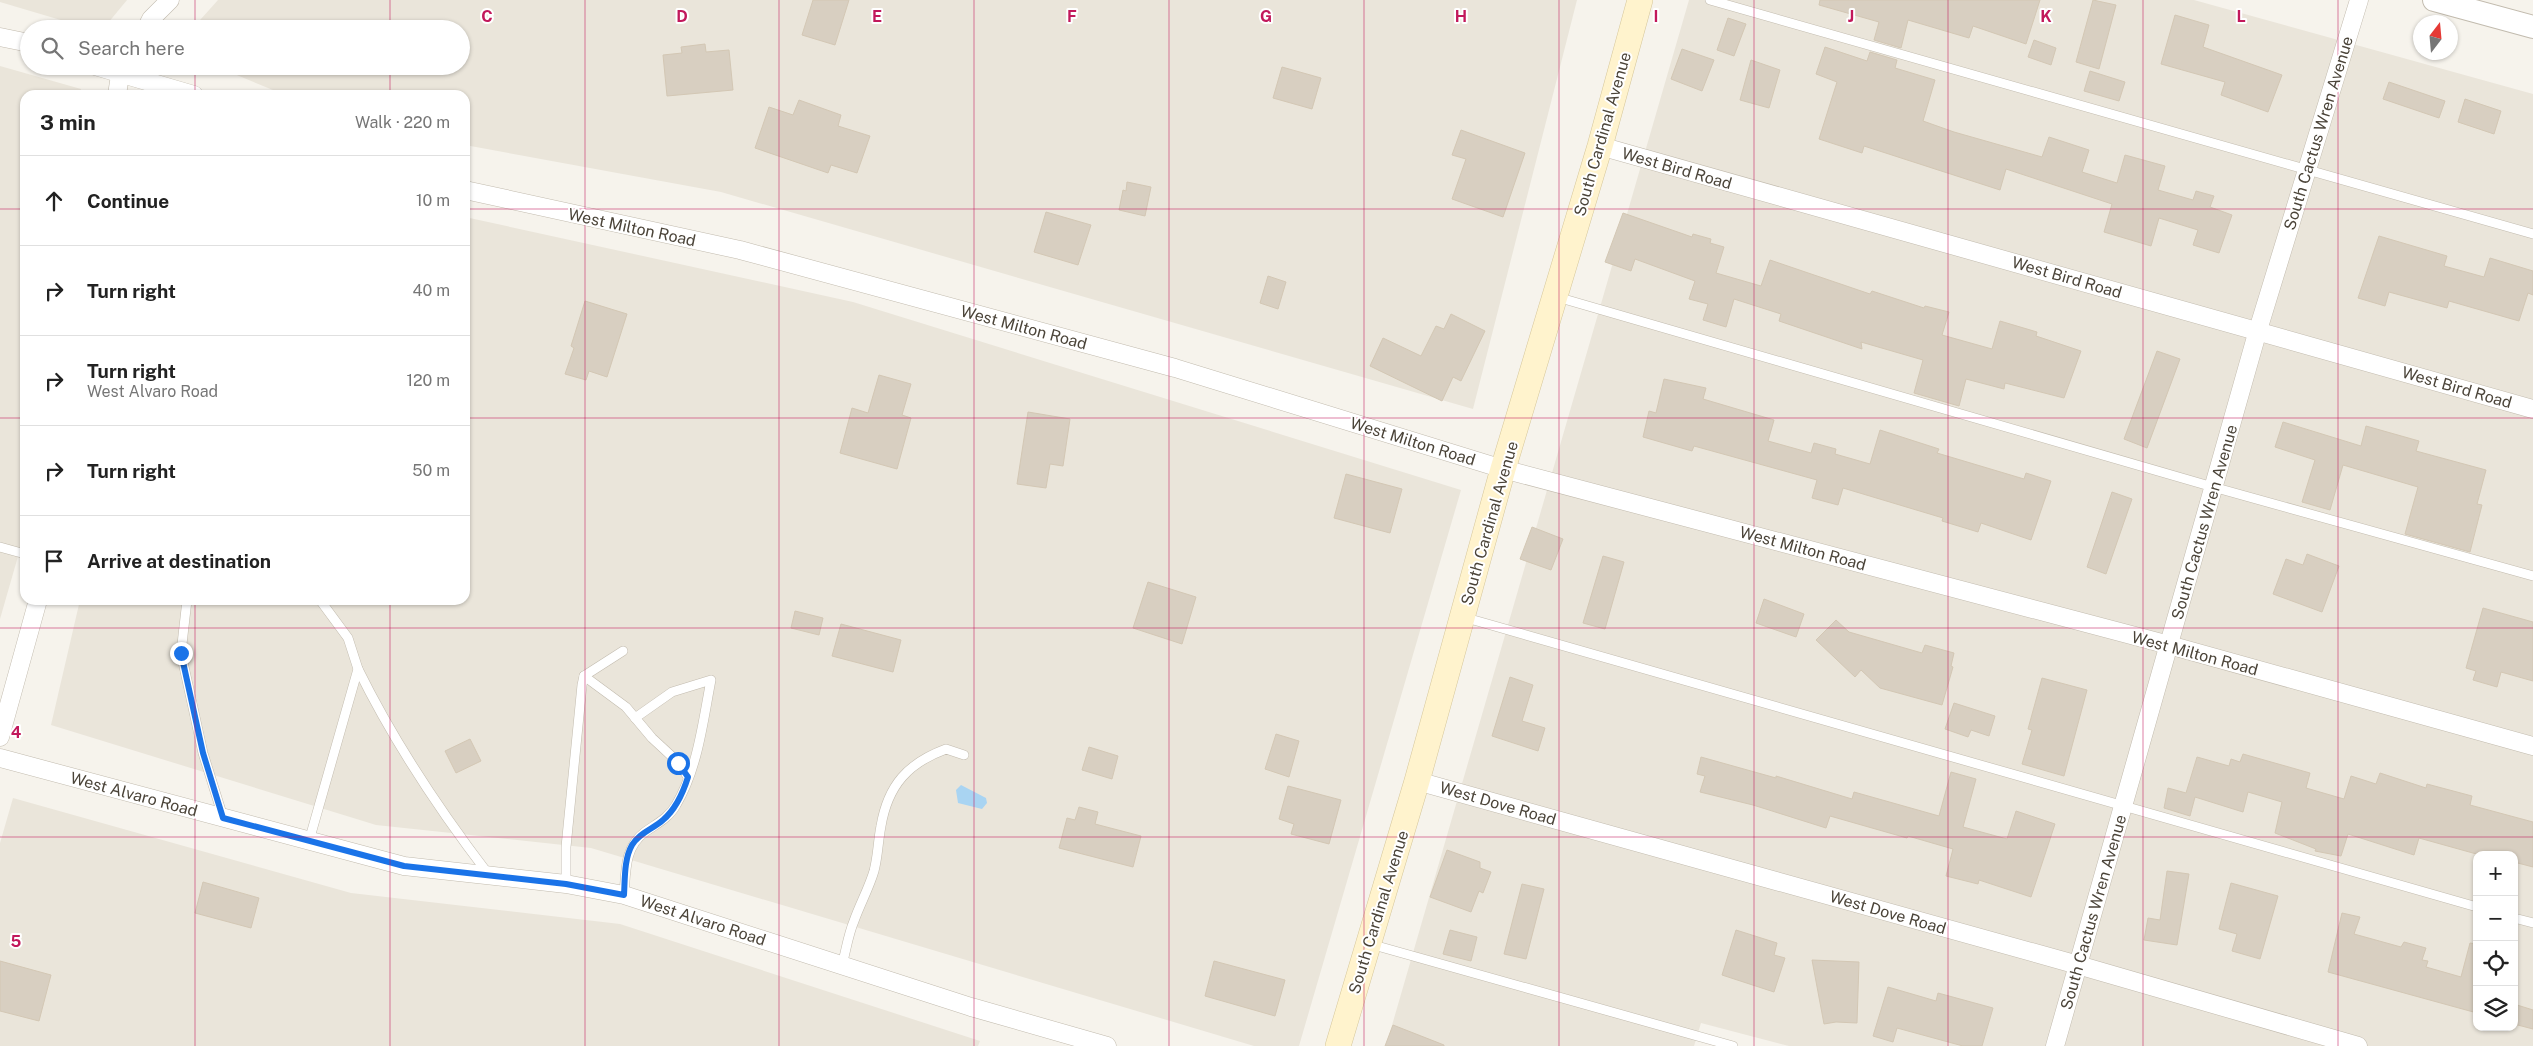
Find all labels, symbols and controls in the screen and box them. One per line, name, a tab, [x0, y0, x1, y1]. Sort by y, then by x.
text: C	[481, 7, 493, 26]
text: D	[676, 7, 688, 26]
text: E	[872, 7, 882, 26]
text: F	[1067, 7, 1077, 26]
text: G	[1260, 7, 1272, 26]
text: H	[1455, 7, 1467, 26]
text: I	[1654, 7, 1658, 26]
text: J	[1848, 7, 1854, 26]
text: K	[2040, 7, 2052, 26]
text: L	[2236, 7, 2246, 26]
north arrow	[2413, 15, 2458, 60]
search box	[20, 20, 470, 75]
icon: search	[38, 34, 66, 62]
street label: South Cactus Wren Avenue	[2280, 34, 2357, 232]
text: Search here	[78, 37, 185, 59]
street label: South Cardinal Avenue	[1570, 50, 1635, 218]
text: 3 min	[40, 110, 96, 135]
text: Walk · 220 m	[355, 113, 450, 132]
street label: West Bird Road	[1620, 144, 1734, 193]
icon: ahead	[40, 187, 68, 215]
text: Continue	[87, 190, 169, 212]
text: 10 m	[416, 191, 450, 210]
street label: West Milton Road	[566, 205, 698, 250]
street label: West Bird Road	[2010, 253, 2124, 302]
icon: right	[40, 277, 68, 305]
text: Turn right	[87, 280, 176, 302]
text: 40 m	[412, 281, 450, 300]
street label: West Milton Road	[959, 301, 1089, 353]
text: Turn right	[87, 360, 176, 382]
street label: West Bird Road	[2400, 363, 2514, 412]
icon: right	[40, 367, 68, 395]
text: 120 m	[406, 371, 450, 390]
text: West Alvaro Road	[87, 382, 218, 401]
street label: West Milton Road	[1348, 413, 1478, 470]
street label: South Cactus Wren Avenue	[2168, 423, 2241, 622]
street label: South Cardinal Avenue	[1457, 439, 1522, 607]
icon: right	[40, 457, 68, 485]
text: Turn right	[87, 460, 176, 482]
text: 50 m	[412, 461, 450, 480]
street label: West Milton Road	[1738, 522, 1868, 574]
icon: arrive	[40, 547, 68, 575]
text: Arrive at destination	[87, 550, 271, 572]
street label: West Milton Road	[2130, 627, 2260, 679]
route end	[170, 642, 193, 665]
text: 4	[11, 723, 22, 742]
route start	[667, 752, 690, 775]
street label: West Alvaro Road	[68, 768, 200, 821]
street label: West Dove Road	[1437, 778, 1558, 829]
street label: South Cactus Wren Avenue	[2057, 813, 2130, 1012]
street label: South Cardinal Avenue	[1345, 828, 1412, 996]
map controls	[2473, 851, 2518, 1031]
button: +	[2473, 851, 2518, 896]
street label: West Dove Road	[1827, 887, 1948, 938]
street label: West Alvaro Road	[638, 891, 768, 950]
button: −	[2473, 896, 2518, 941]
text: 5	[11, 932, 22, 951]
button: locate	[2473, 941, 2518, 986]
button: layers	[2473, 986, 2518, 1031]

